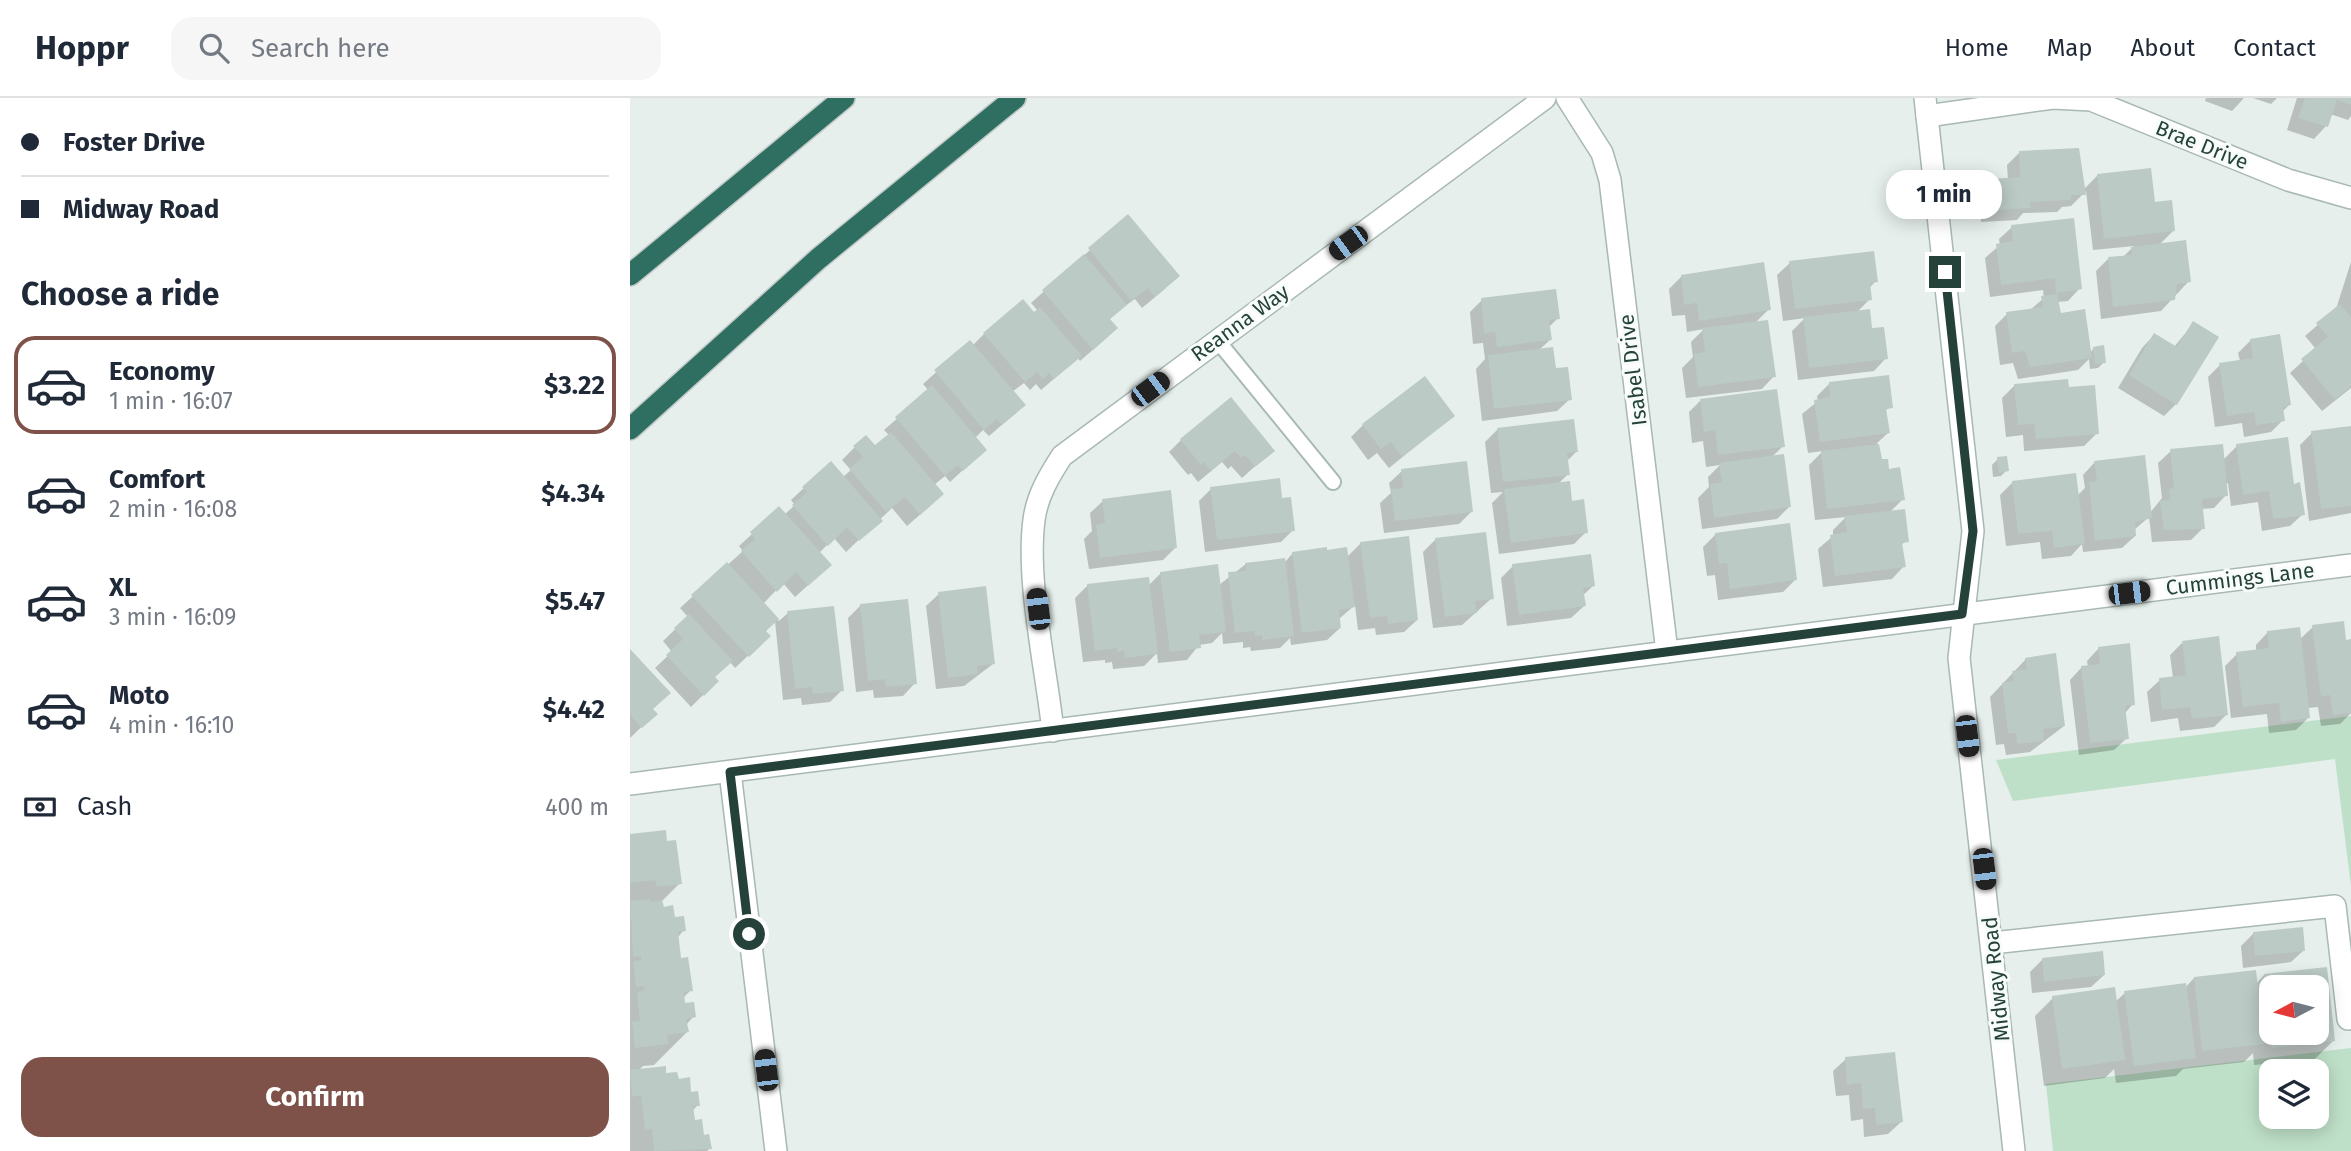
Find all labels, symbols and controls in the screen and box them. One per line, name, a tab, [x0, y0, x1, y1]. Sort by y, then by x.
search box	[171, 17, 661, 80]
text: Hoppr	[35, 28, 129, 68]
icon: search	[195, 29, 233, 67]
text: Search here	[251, 33, 390, 64]
text: Home	[1945, 34, 2009, 62]
text: Map	[2047, 34, 2093, 62]
text: About	[2131, 34, 2195, 62]
text: Contact	[2233, 34, 2316, 62]
street label: Brae Drive	[2152, 115, 2252, 175]
text: Foster Drive	[63, 127, 205, 158]
callout: 1 min	[1887, 170, 2003, 220]
text: 1 min	[1916, 180, 1972, 208]
text: Midway Road	[63, 194, 219, 225]
car	[1325, 222, 1372, 264]
route end	[1929, 256, 1961, 288]
text: Choose a ride	[21, 275, 219, 313]
street label: Reanna Way	[1186, 278, 1295, 367]
street label: Isabel Drive	[1613, 313, 1653, 427]
icon: car	[25, 354, 88, 417]
text: Economy	[109, 356, 215, 387]
car	[1127, 368, 1174, 410]
text: $3.22	[544, 370, 605, 401]
text: 1 min · 16:07	[109, 387, 233, 415]
icon: car	[25, 462, 88, 525]
text: Comfort	[109, 464, 205, 495]
text: $4.34	[541, 478, 605, 509]
text: 2 min · 16:08	[109, 495, 237, 523]
street label: Cummings Lane	[2164, 557, 2316, 601]
icon: car	[25, 570, 88, 633]
text: XL	[109, 572, 137, 603]
car	[2107, 580, 2152, 606]
text: $5.47	[545, 586, 605, 617]
car	[1026, 587, 1051, 631]
text: 3 min · 16:09	[109, 603, 236, 631]
icon: car	[25, 678, 88, 741]
text: Moto	[109, 680, 169, 711]
text: $4.42	[543, 694, 605, 725]
text: 4 min · 16:10	[109, 711, 234, 739]
car	[1955, 714, 1980, 758]
icon: cash	[21, 788, 59, 826]
text: Cash	[77, 791, 133, 822]
text: 400 m	[545, 793, 609, 821]
car	[1972, 847, 1997, 891]
street label: Midway Road	[1977, 915, 2015, 1043]
route start	[733, 918, 765, 950]
north arrow	[2259, 975, 2329, 1045]
map controls	[2259, 975, 2329, 1129]
car	[754, 1048, 779, 1092]
button: Confirm	[21, 1057, 609, 1137]
button: layers	[2259, 1059, 2329, 1129]

